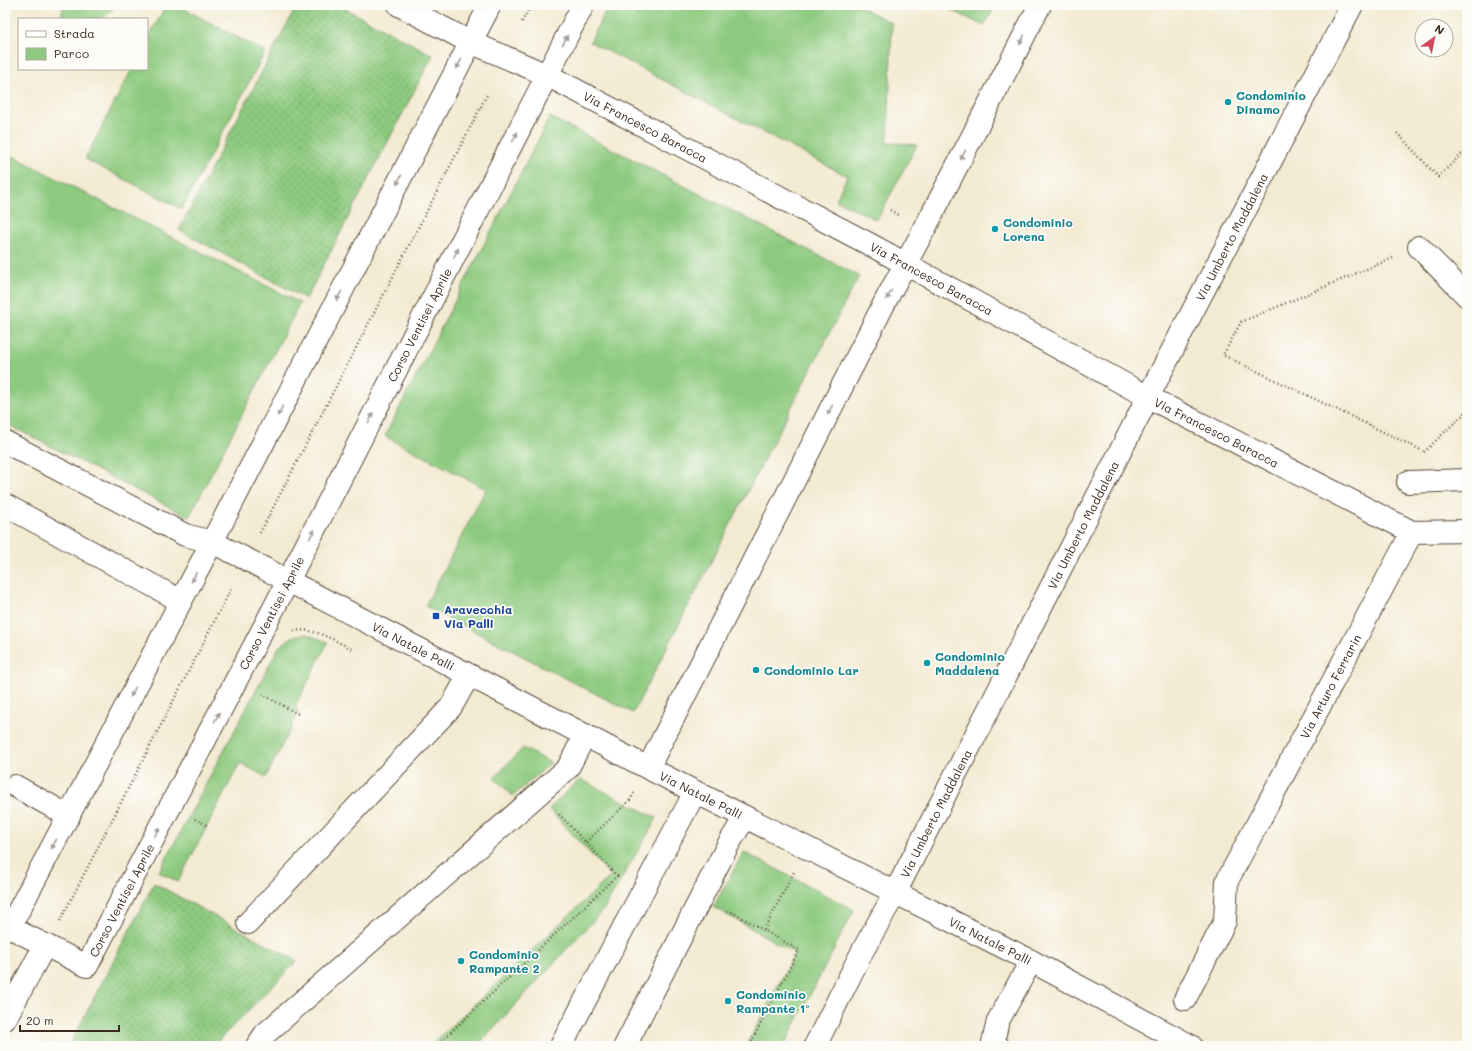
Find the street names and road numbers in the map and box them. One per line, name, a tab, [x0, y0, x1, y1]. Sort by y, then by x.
street label: Via Francesco Baracca	[581, 87, 710, 166]
street label: Via Umberto Maddalena	[1191, 170, 1271, 304]
street label: Via Francesco Baracca	[867, 238, 996, 319]
street label: Corso Ventisei Aprile	[383, 265, 455, 384]
street label: Via Francesco Baracca	[1152, 394, 1282, 471]
street label: Via Umberto Maddalena	[1043, 458, 1122, 592]
street label: Corso Ventisei Aprile	[235, 553, 307, 672]
street label: Via Natale Palli	[369, 618, 457, 674]
street label: Via Arturo Ferrarin	[1296, 631, 1364, 741]
street label: Via Umberto Maddalena	[896, 747, 975, 880]
street label: Via Natale Palli	[657, 767, 745, 822]
street label: Corso Ventisei Aprile	[85, 841, 158, 960]
street label: Via Natale Palli	[946, 913, 1034, 968]

